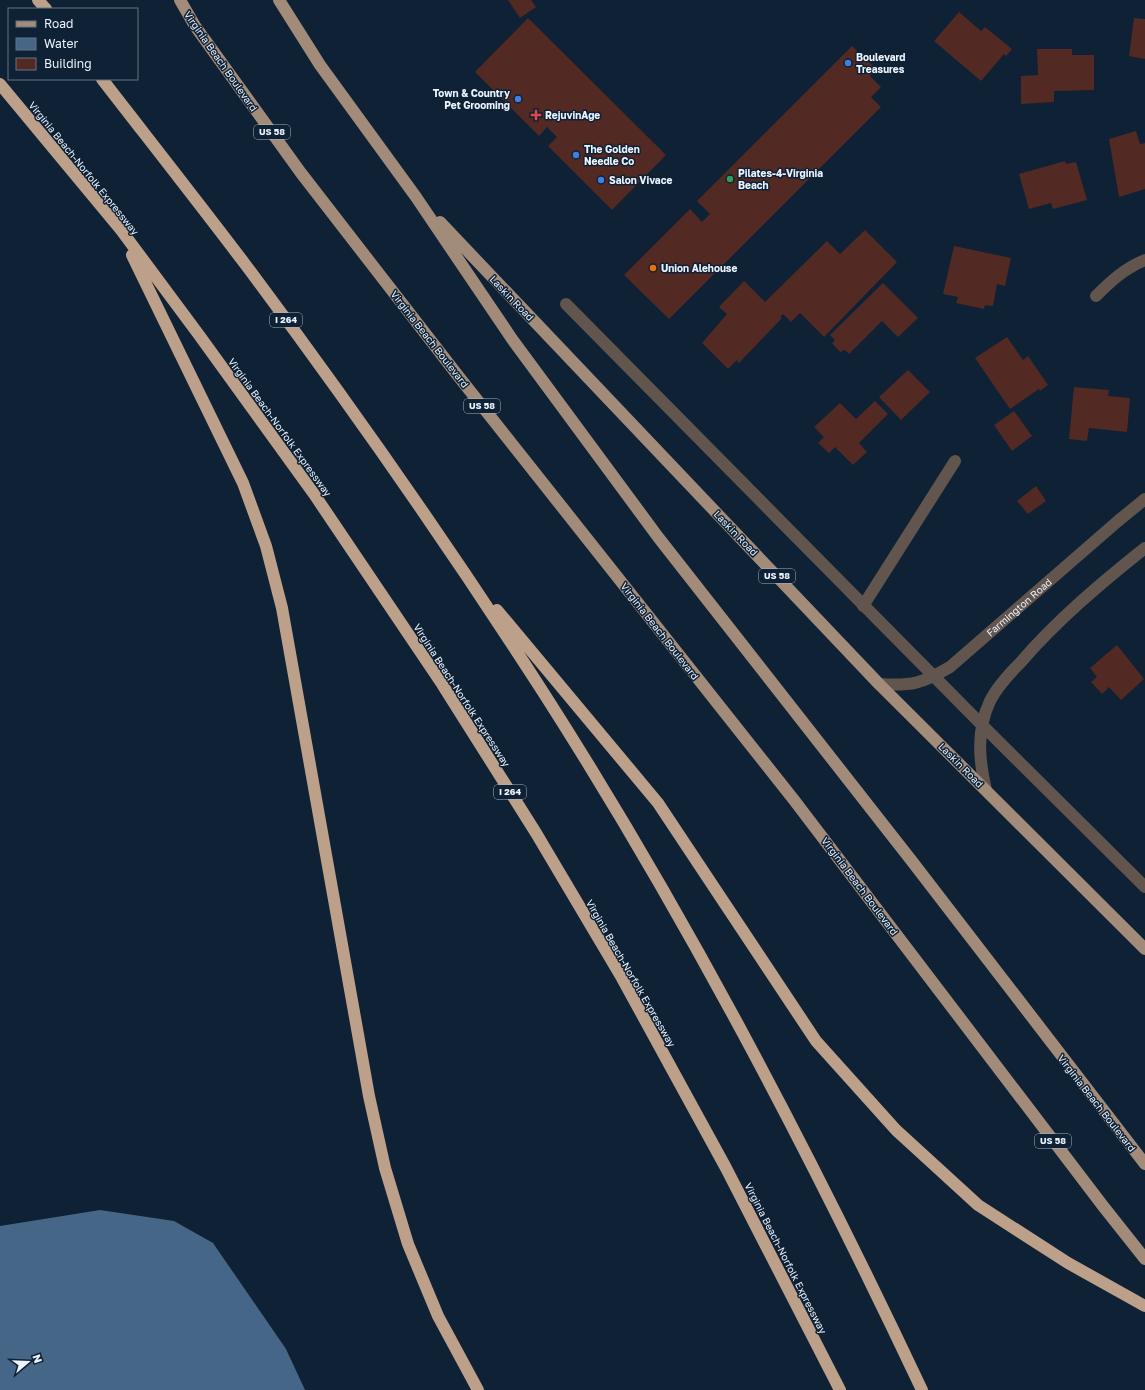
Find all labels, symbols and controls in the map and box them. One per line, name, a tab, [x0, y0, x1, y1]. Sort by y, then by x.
legend	[8, 8, 138, 80]
street label: Virginia Beach Boulevard	[182, 9, 260, 113]
text: Road	[44, 16, 73, 31]
text: Water	[44, 36, 78, 51]
place label: Boulevard Treasures	[856, 51, 905, 75]
text: Building	[44, 56, 92, 71]
marker: Boulevard Treasures	[843, 58, 853, 68]
place label: Town & Country Pet Grooming	[433, 87, 510, 111]
marker: Town & Country Pet Grooming	[513, 94, 523, 104]
street label: Virginia Beach-Norfolk Expressway	[26, 99, 142, 237]
marker: RejuvinAge	[530, 109, 542, 121]
place label: RejuvinAge	[545, 109, 600, 121]
road number: US 58	[254, 125, 290, 139]
place label: The Golden Needle Co	[584, 143, 640, 167]
marker: The Golden Needle Co	[571, 150, 581, 160]
place label: Pilates-4-Virginia Beach	[738, 167, 823, 191]
place label: Salon Vivace	[609, 174, 672, 186]
marker: Pilates-4-Virginia Beach	[725, 174, 735, 184]
marker: Salon Vivace	[596, 175, 606, 185]
place label: Union Alehouse	[661, 262, 737, 274]
marker: Union Alehouse	[648, 263, 658, 273]
street label: Laskin Road	[487, 273, 537, 323]
street label: Virginia Beach Boulevard	[388, 288, 472, 390]
road number: I 264	[270, 313, 302, 327]
street label: Virginia Beach-Norfolk Expressway	[226, 355, 334, 499]
road number: US 58	[464, 399, 500, 413]
street label: Laskin Road	[711, 508, 761, 558]
road number: US 58	[759, 569, 795, 583]
street label: Farmington Road	[984, 576, 1054, 639]
street label: Virginia Beach Boulevard	[618, 580, 702, 682]
street label: Virginia Beach-Norfolk Expressway	[411, 621, 513, 769]
street label: Laskin Road	[936, 740, 986, 790]
road number: I 264	[494, 785, 526, 799]
street label: Virginia Beach Boulevard	[819, 835, 901, 937]
street label: Virginia Beach-Norfolk Expressway	[584, 897, 678, 1049]
street label: Virginia Beach Boulevard	[1055, 1052, 1139, 1154]
road number: US 58	[1035, 1134, 1071, 1148]
street label: Virginia Beach-Norfolk Expressway	[743, 1180, 830, 1336]
north arrow	[8, 1342, 48, 1382]
text: N	[30, 1353, 45, 1365]

